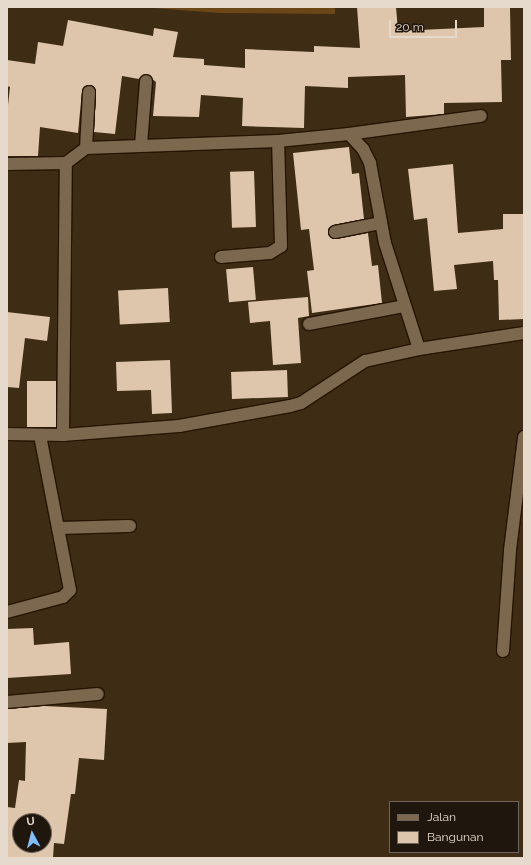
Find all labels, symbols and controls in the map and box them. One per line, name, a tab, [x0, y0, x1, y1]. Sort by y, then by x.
scale bar	[391, 12, 459, 38]
text: 20 m	[396, 20, 424, 34]
legend	[389, 801, 519, 853]
text: Jalan	[427, 810, 456, 824]
north arrow	[12, 813, 52, 853]
text: U	[26, 815, 35, 829]
text: Bangunan	[427, 830, 484, 844]

